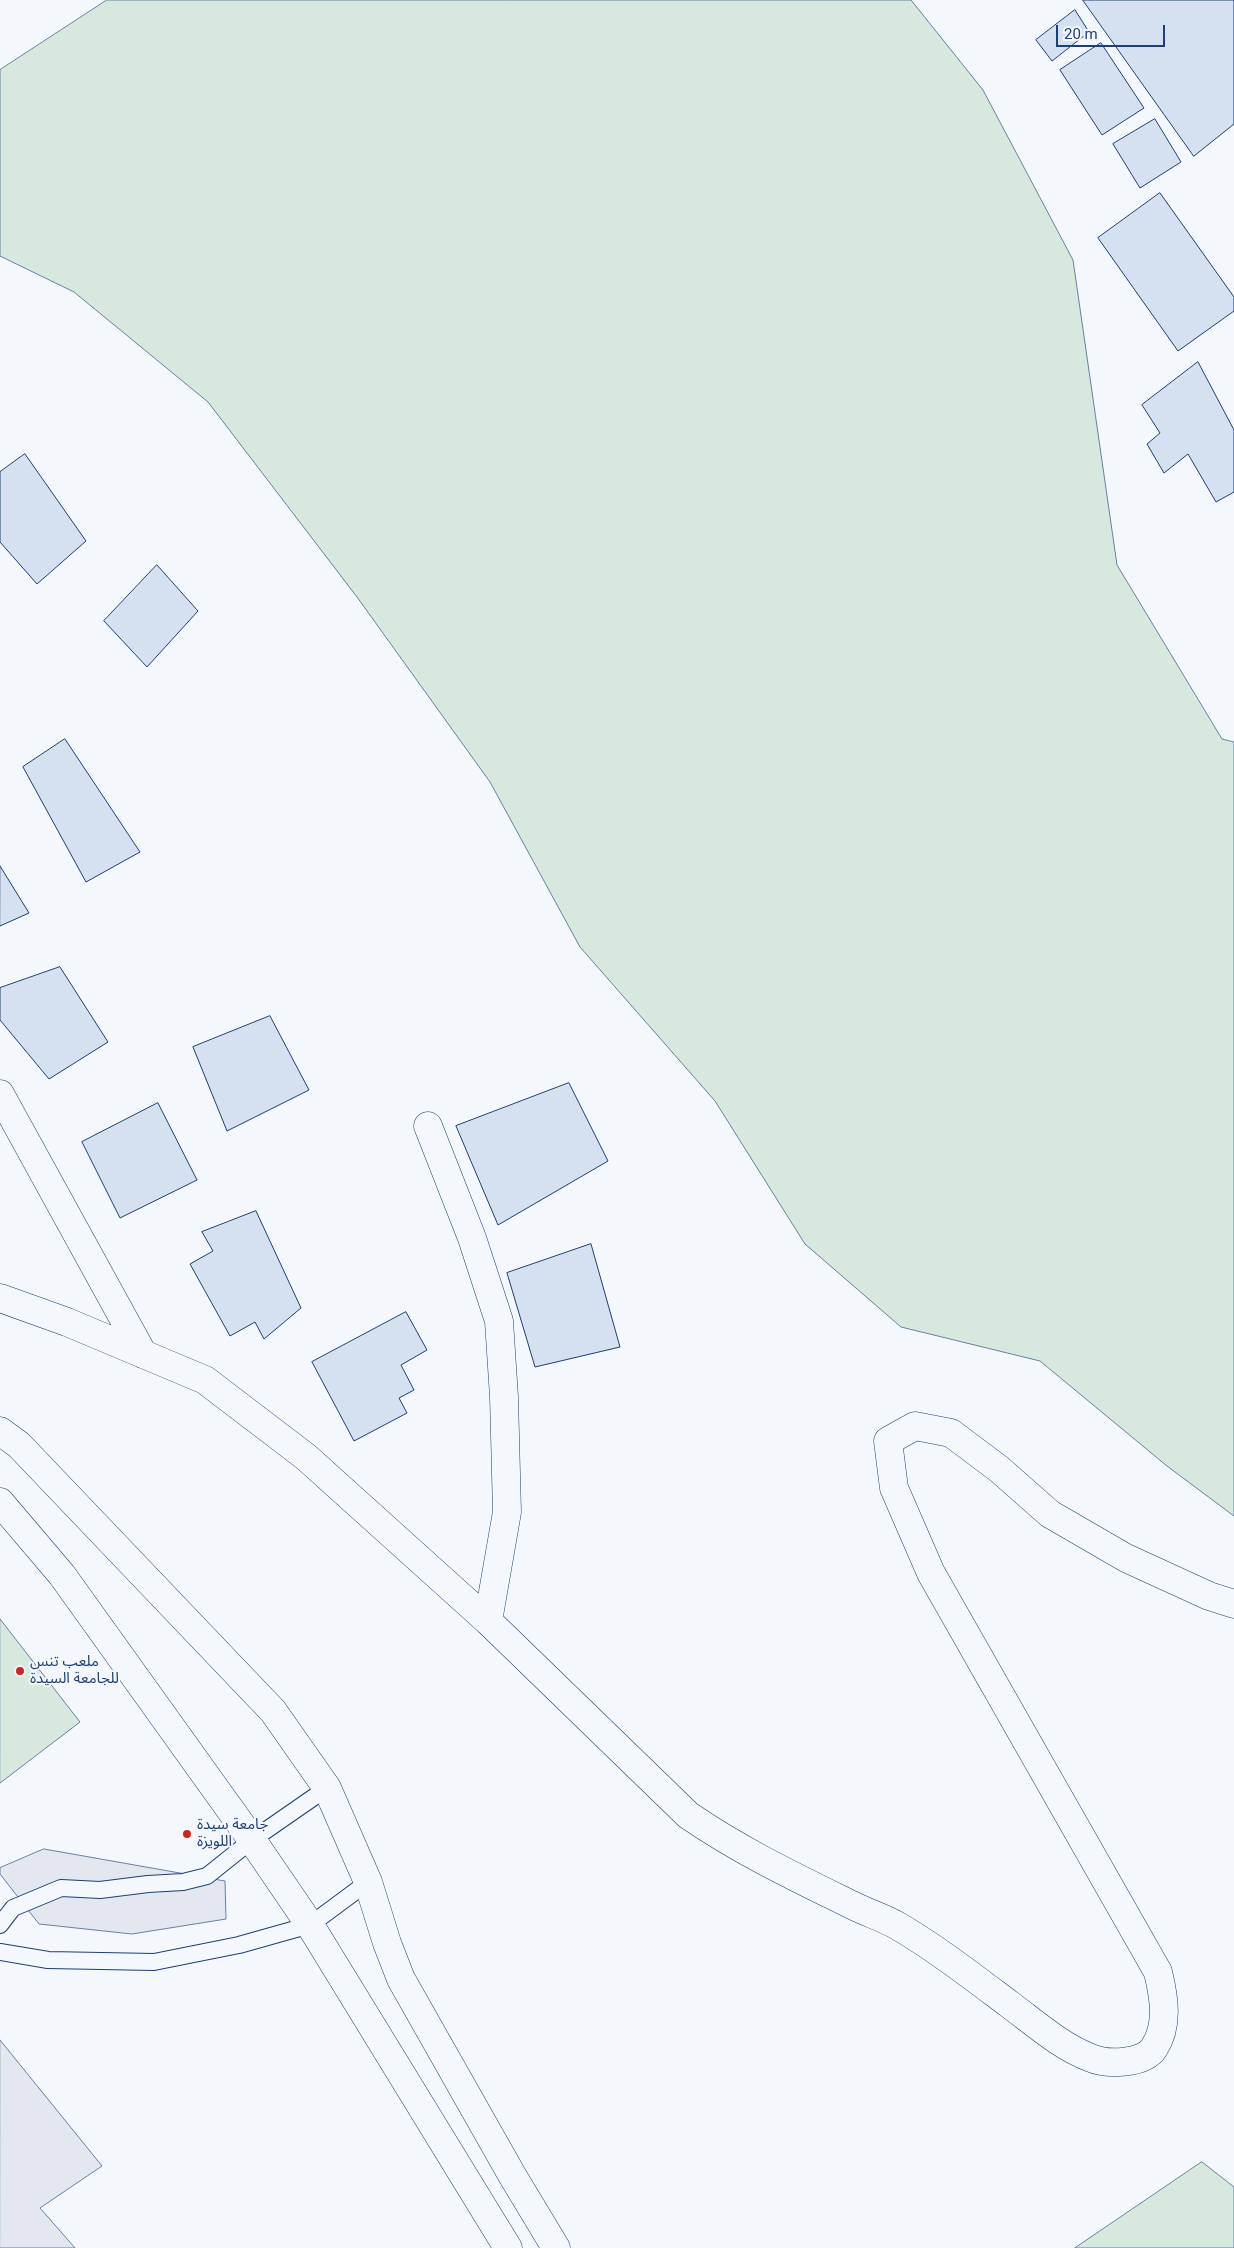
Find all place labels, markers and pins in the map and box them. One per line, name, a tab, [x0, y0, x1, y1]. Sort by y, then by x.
place label: ملعب تنس للجامعة السيدة	[30, 1653, 119, 1688]
marker: ملعب تنس للجامعة السيدة	[14, 1665, 26, 1677]
place label: جامعة سيدة اللويزة	[197, 1816, 268, 1851]
marker: جامعة سيدة اللويزة	[181, 1828, 193, 1840]

